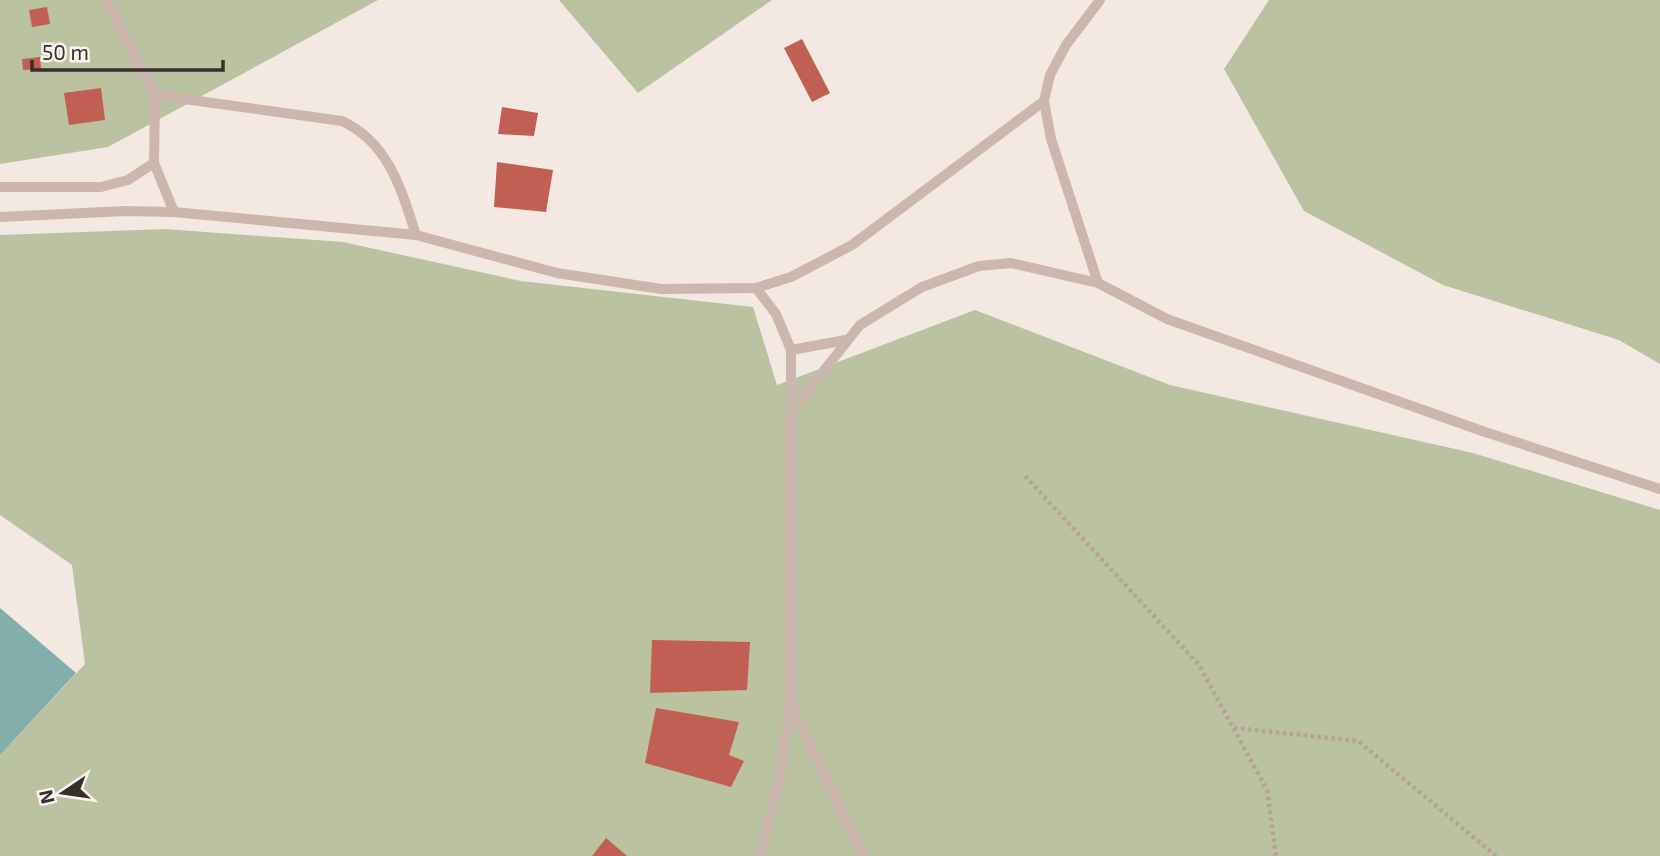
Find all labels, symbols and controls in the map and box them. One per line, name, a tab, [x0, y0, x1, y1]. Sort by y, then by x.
scale bar	[32, 28, 222, 72]
text: 50 m	[42, 39, 89, 64]
north arrow	[28, 758, 98, 828]
text: N	[33, 788, 59, 806]

